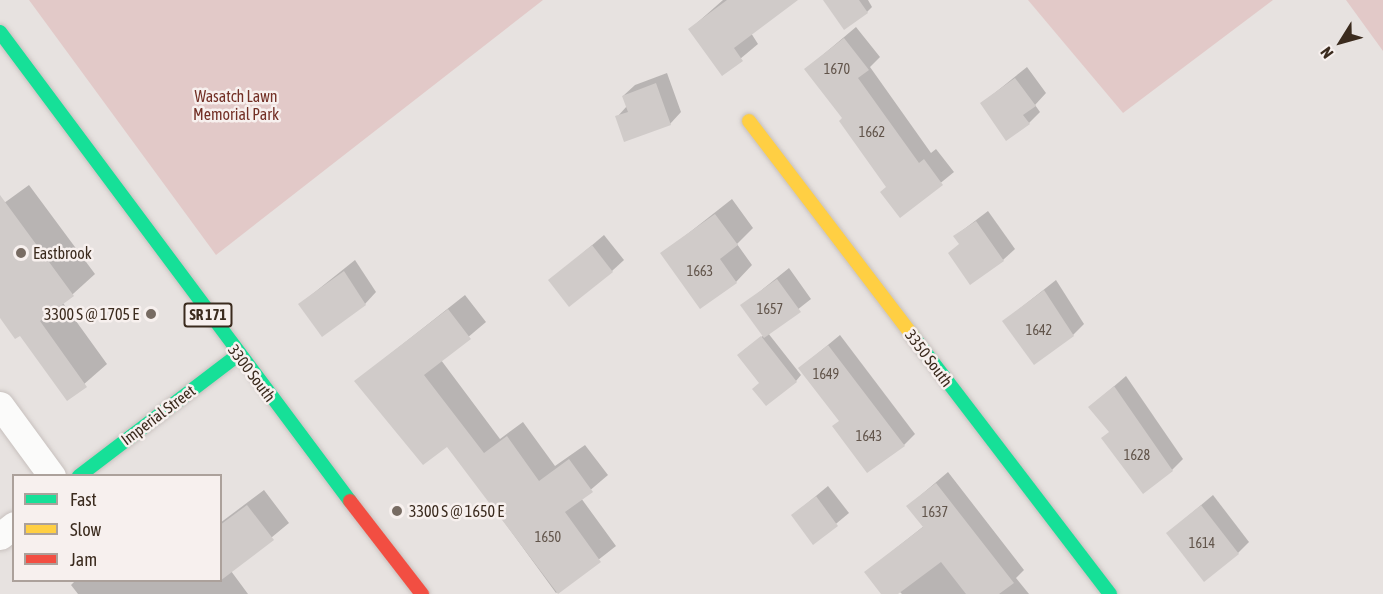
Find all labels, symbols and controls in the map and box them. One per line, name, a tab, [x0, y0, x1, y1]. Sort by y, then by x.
north arrow	[1311, 12, 1371, 72]
text: N	[1317, 44, 1337, 62]
house number: 1670	[824, 61, 850, 77]
park label: Wasatch Lawn Memorial Park	[193, 86, 279, 124]
house number: 1662	[859, 124, 885, 140]
place label: Eastbrook	[33, 243, 92, 263]
marker: Eastbrook	[14, 246, 28, 260]
house number: 1663	[687, 263, 713, 279]
house number: 1657	[757, 301, 783, 317]
road number: SR 171	[182, 303, 234, 327]
place label: 3300 S @ 1705 E	[44, 304, 139, 324]
marker: 3300 S @ 1705 E	[144, 307, 158, 321]
house number: 1642	[1026, 322, 1052, 338]
street label: 3350 South	[901, 326, 957, 390]
street label: 3300 South	[224, 341, 280, 405]
house number: 1649	[813, 366, 839, 382]
street label: Imperial Street	[117, 381, 199, 449]
house number: 1643	[856, 428, 882, 444]
house number: 1628	[1124, 447, 1150, 463]
legend	[12, 474, 222, 582]
text: Fast	[70, 489, 97, 510]
place label: 3300 S @ 1650 E	[409, 501, 504, 521]
marker: 3300 S @ 1650 E	[390, 504, 404, 518]
house number: 1637	[922, 504, 948, 520]
text: Slow	[70, 519, 101, 540]
house number: 1650	[535, 529, 561, 545]
house number: 1614	[1189, 535, 1215, 551]
text: Jam	[70, 549, 97, 570]

